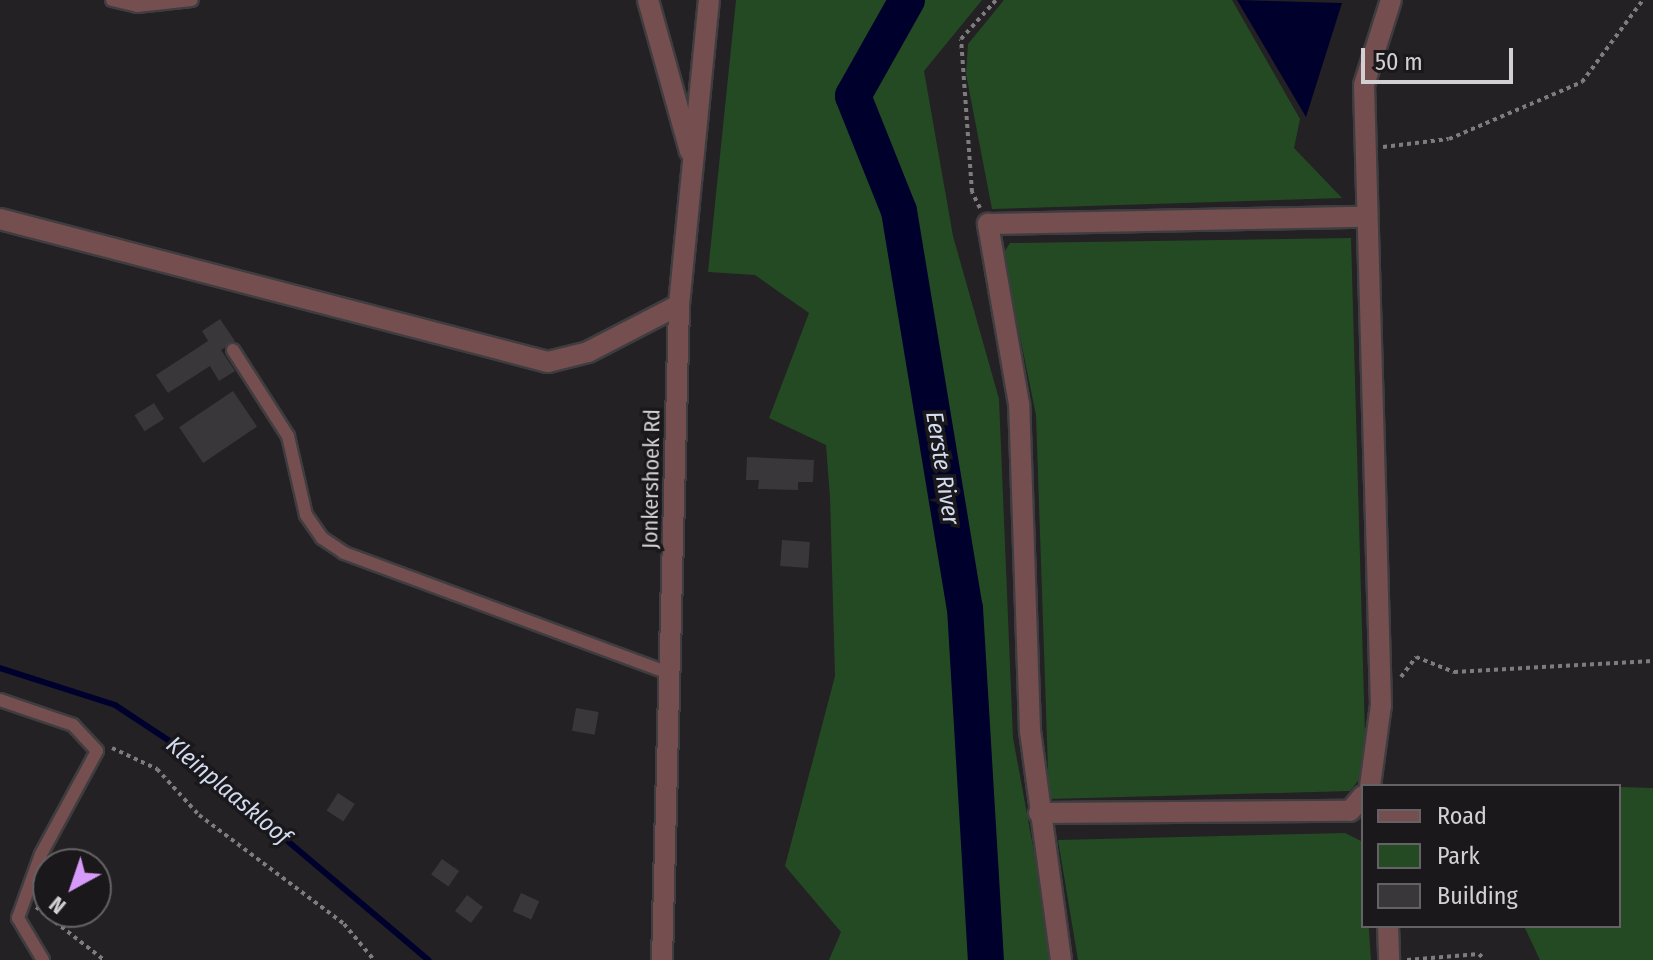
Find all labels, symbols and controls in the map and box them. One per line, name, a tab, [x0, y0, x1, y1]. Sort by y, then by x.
scale bar	[1365, 32, 1517, 82]
text: 50 m	[1375, 48, 1423, 76]
street label: Jonkershoek Rd	[637, 409, 665, 549]
water label: Eerste River	[919, 409, 965, 527]
water label: Kleinplaaskloof	[160, 731, 296, 851]
legend	[1361, 784, 1621, 928]
text: Road	[1437, 802, 1487, 830]
text: Park	[1437, 842, 1480, 870]
north arrow	[32, 848, 112, 928]
text: Building	[1437, 882, 1518, 910]
text: N	[44, 891, 71, 920]

